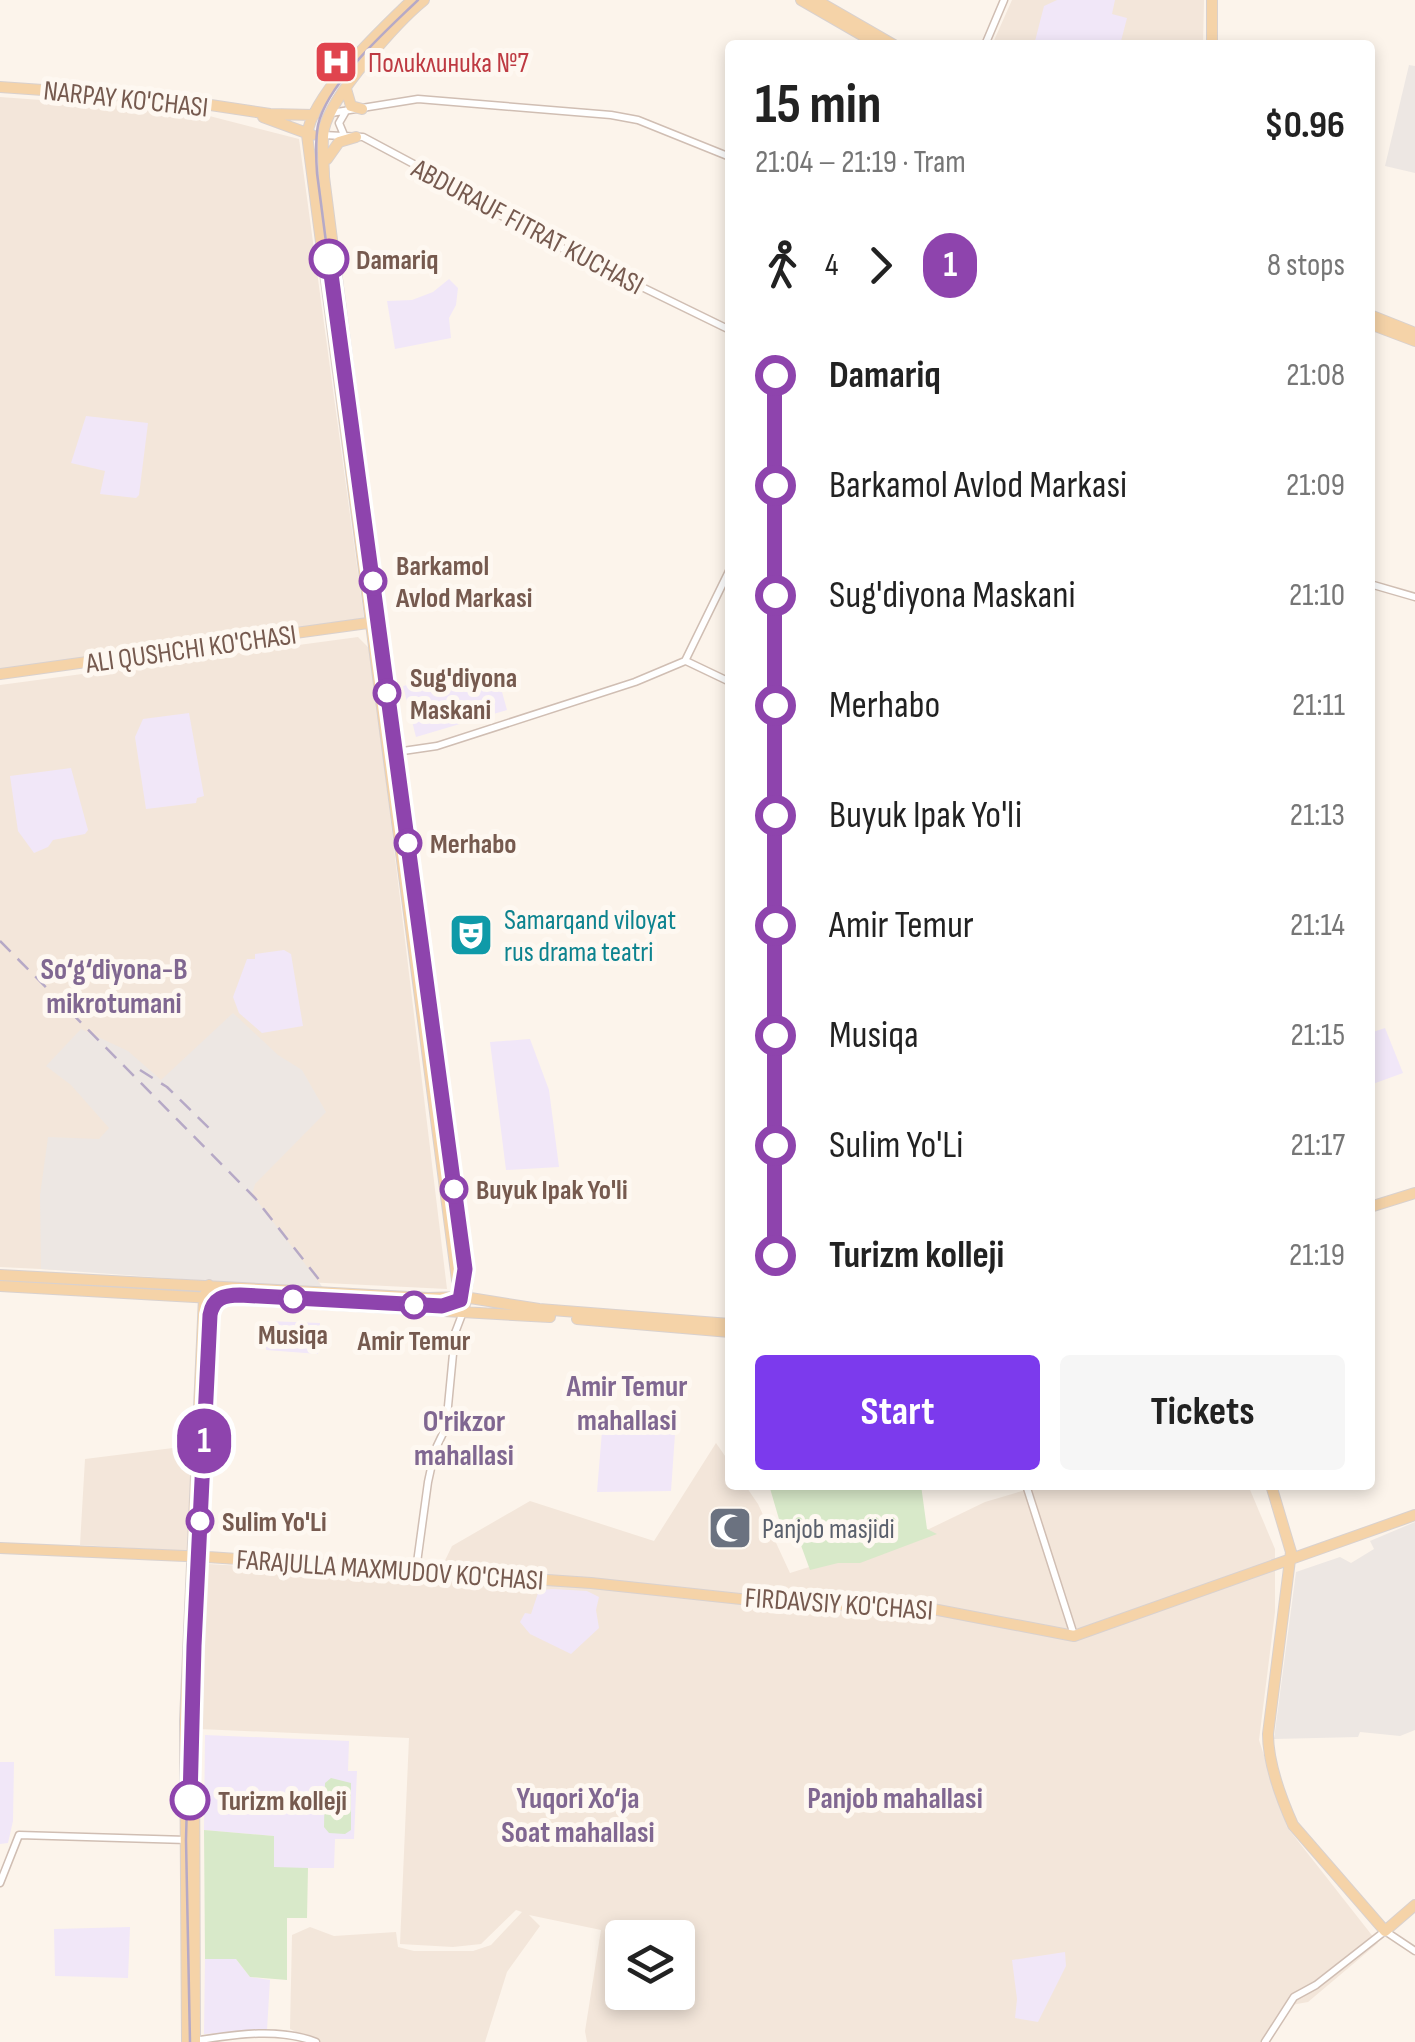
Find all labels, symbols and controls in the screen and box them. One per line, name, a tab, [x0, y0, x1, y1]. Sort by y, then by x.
hospital icon: Поликлиника №7	[313, 39, 359, 85]
place label: Поликлиника №7	[368, 47, 529, 80]
text: 15 min	[755, 72, 882, 139]
street label: NARPAY KO'CHASI	[42, 74, 210, 125]
text: $0.96	[1264, 103, 1345, 148]
text: 21:04 – 21:19 · Tram	[755, 143, 966, 182]
street label: ABDURAUF FITRAT KUCHASI	[405, 152, 649, 302]
icon: walk	[755, 238, 810, 293]
icon: forward	[853, 238, 908, 293]
marker: Damariq	[310, 240, 348, 278]
place label: Damariq	[356, 244, 438, 277]
text: 1	[943, 244, 957, 287]
text: 4	[825, 246, 838, 285]
text: 8 stops	[1267, 246, 1345, 285]
text: Damariq	[829, 353, 941, 398]
text: 21:08	[1286, 356, 1345, 395]
text: Barkamol Avlod Markasi	[829, 463, 1127, 508]
text: 21:09	[1286, 466, 1345, 505]
place label: Barkamol Avlod Markasi	[395, 550, 532, 615]
marker: Barkamol Avlod Markasi	[360, 568, 386, 594]
text: Sug'diyona Maskani	[829, 573, 1076, 618]
text: 21:10	[1289, 576, 1345, 615]
street label: ALI QUSHCHI KO'CHASI	[83, 618, 299, 681]
place label: Sug'diyona Maskani	[410, 662, 517, 727]
marker: Sug'diyona Maskani	[374, 680, 400, 706]
text: Merhabo	[829, 683, 940, 728]
text: 21:11	[1292, 686, 1345, 725]
text: Buyuk Ipak Yo'li	[829, 793, 1022, 838]
text: 21:13	[1290, 796, 1345, 835]
place label: Merhabo	[430, 828, 517, 861]
marker: Merhabo	[395, 830, 421, 856]
text: Amir Temur	[829, 903, 974, 948]
place label: Samarqand viloyat rus drama teatri	[504, 904, 676, 969]
text: 21:14	[1290, 906, 1345, 945]
theatre icon: Samarqand viloyat rus drama teatri	[448, 912, 494, 958]
district label: So‘g‘diyona-B mikrotumani	[40, 952, 188, 1022]
text: Musiqa	[829, 1013, 919, 1058]
text: 21:15	[1290, 1016, 1345, 1055]
text: Sulim Yo'Li	[829, 1123, 963, 1168]
text: 21:17	[1291, 1126, 1345, 1165]
place label: Buyuk Ipak Yo'li	[476, 1174, 628, 1207]
marker: Buyuk Ipak Yo'li	[441, 1176, 467, 1202]
text: Turizm kolleji	[829, 1233, 1004, 1278]
text: 21:19	[1289, 1236, 1345, 1275]
marker: Musiqa	[280, 1286, 306, 1312]
marker: Amir Temur	[401, 1292, 427, 1318]
place label: Musiqa	[258, 1319, 328, 1352]
place label: Amir Temur	[357, 1325, 471, 1358]
button: Start	[755, 1355, 1040, 1470]
button: Tickets	[1060, 1355, 1345, 1470]
district label: Amir Temur mahallasi	[566, 1369, 687, 1439]
district label: O'rikzor mahallasi	[414, 1404, 514, 1474]
line badge: 1	[172, 1408, 236, 1474]
text: 1	[197, 1420, 211, 1463]
mosque icon: Panjob masjidi	[707, 1505, 753, 1551]
place label: Sulim Yo'Li	[222, 1506, 327, 1539]
marker: Sulim Yo'Li	[187, 1508, 213, 1534]
place label: Panjob masjidi	[762, 1513, 895, 1546]
street label: FARAJULLA MAXMUDOV KO'CHASI	[235, 1543, 545, 1598]
street label: FIRDAVSIY KO'CHASI	[744, 1581, 934, 1628]
marker: Turizm kolleji	[171, 1781, 209, 1819]
district label: Yuqori Xo‘ja Soat mahallasi	[501, 1781, 655, 1851]
district label: Panjob mahallasi	[807, 1781, 983, 1817]
place label: Turizm kolleji	[218, 1785, 347, 1818]
map controls	[605, 1920, 695, 2010]
button: layers	[605, 1920, 695, 2010]

